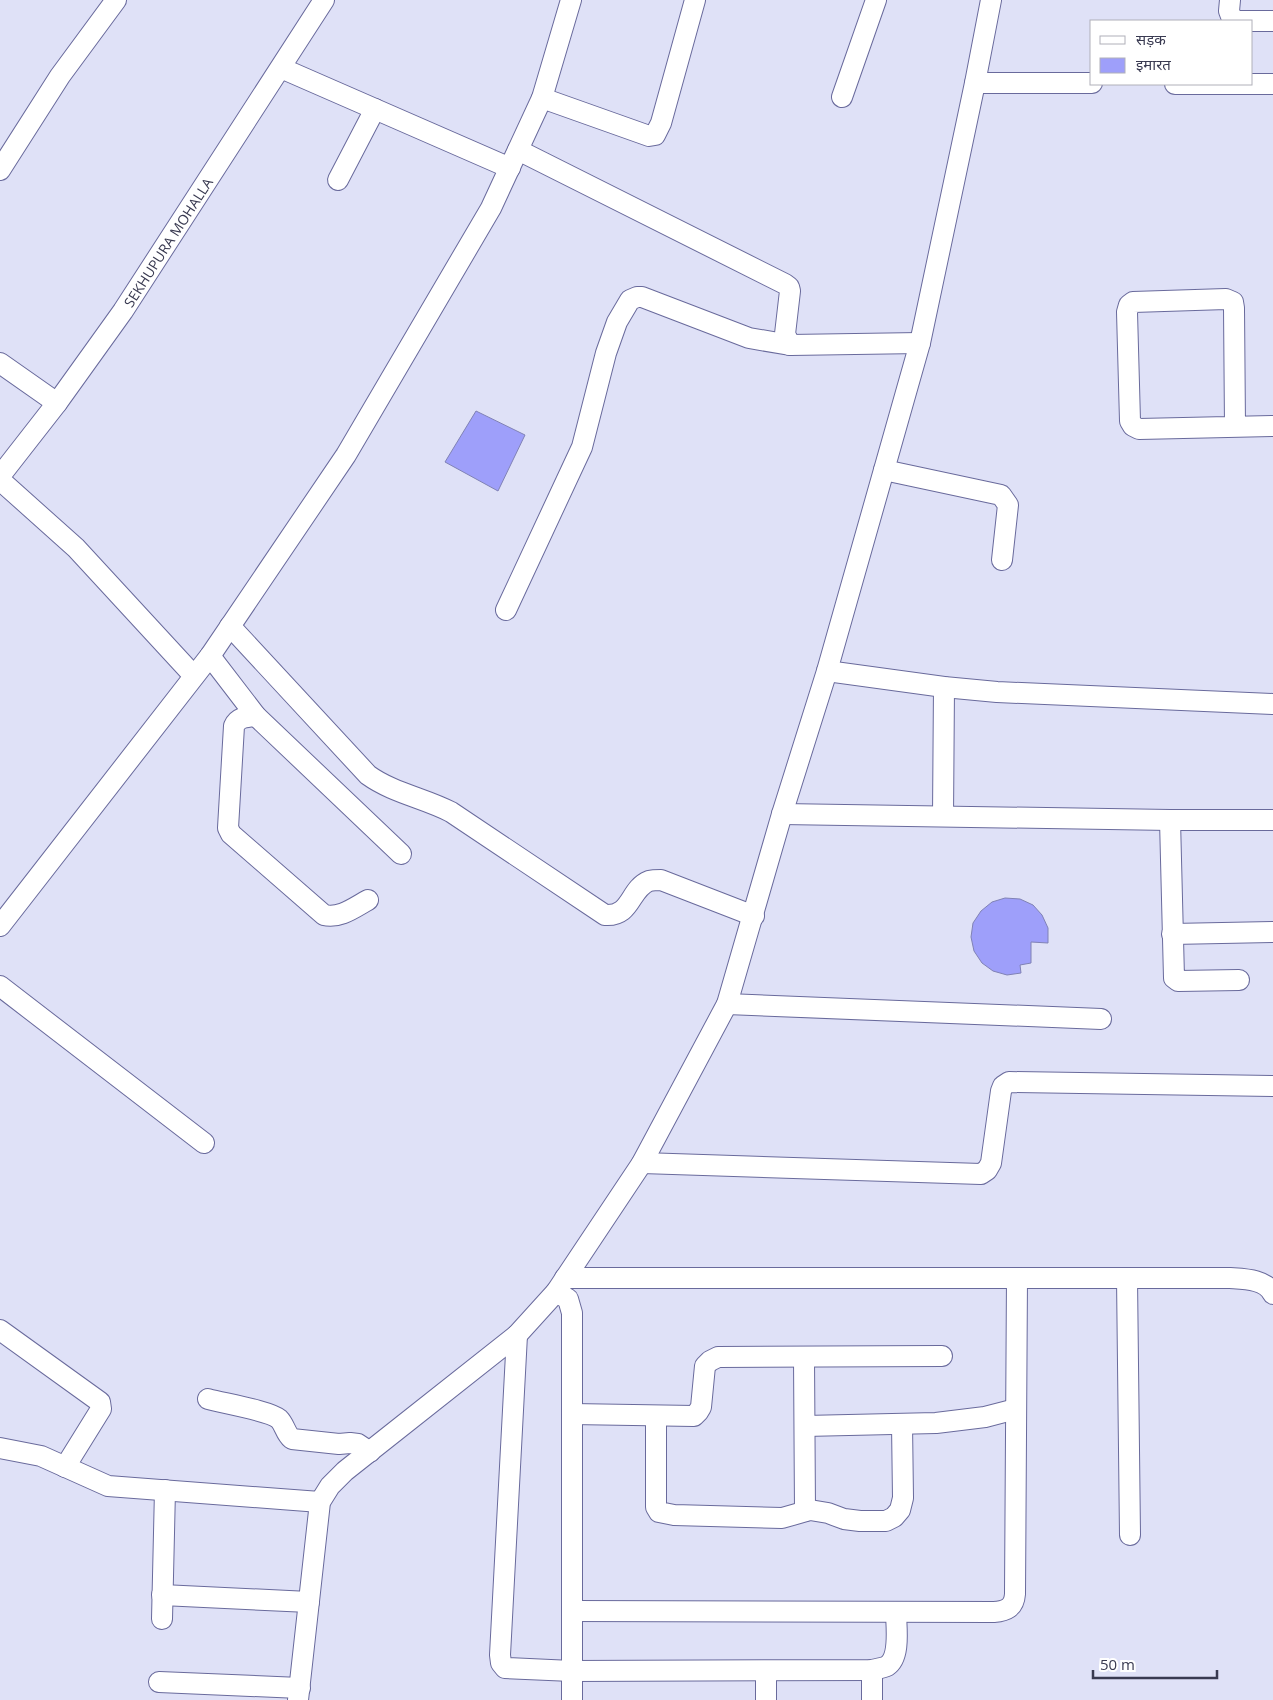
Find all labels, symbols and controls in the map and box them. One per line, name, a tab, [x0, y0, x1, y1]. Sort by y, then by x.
legend	[1090, 20, 1253, 85]
text: सड़क	[1136, 29, 1166, 49]
text: इमारत	[1136, 54, 1171, 74]
street label: SEKHUPURA MOHALLA	[119, 174, 217, 310]
scale bar	[1093, 1648, 1217, 1680]
text: 50 m	[1100, 1654, 1135, 1674]

